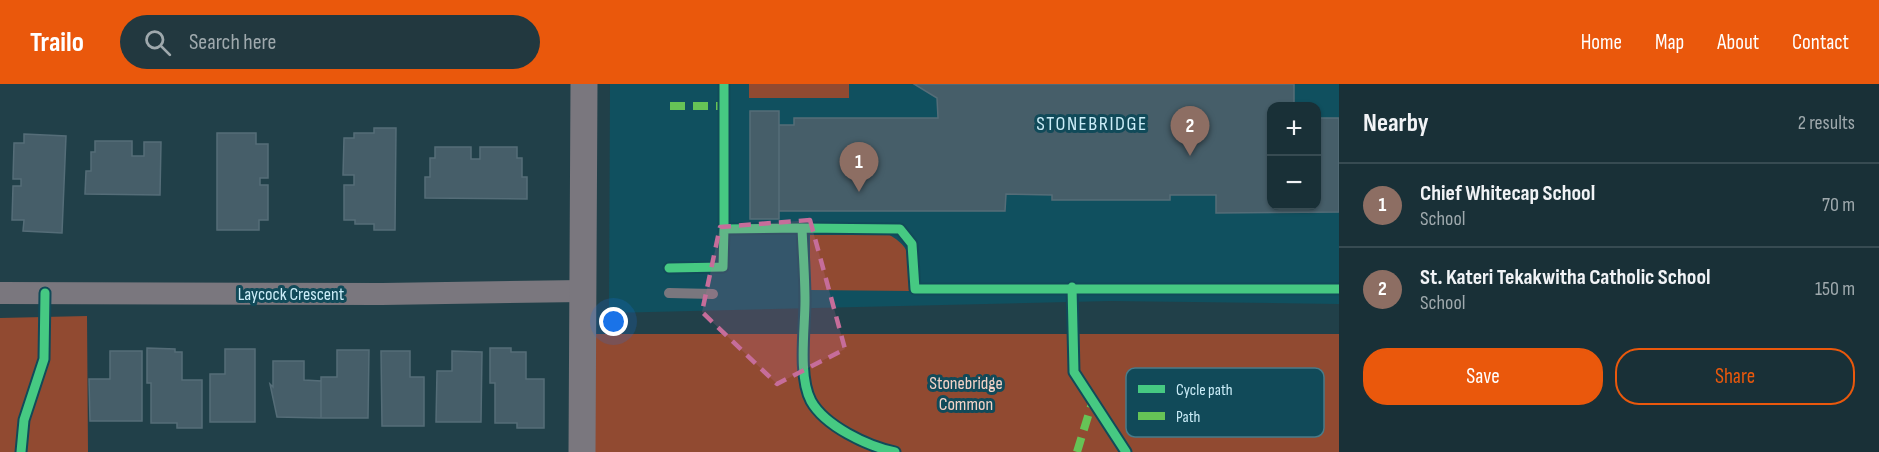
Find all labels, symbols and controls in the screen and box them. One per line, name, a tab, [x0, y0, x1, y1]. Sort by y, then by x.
search box	[120, 15, 540, 69]
text: Trailo	[30, 26, 84, 59]
icon: search	[141, 26, 174, 59]
text: Search here	[189, 29, 276, 56]
text: Home	[1581, 30, 1622, 55]
text: Map	[1655, 30, 1684, 55]
text: About	[1717, 30, 1759, 55]
text: Contact	[1792, 30, 1849, 55]
map controls	[1267, 102, 1321, 210]
button: +	[1267, 102, 1321, 156]
pin: 2	[1170, 106, 1210, 156]
text: Nearby	[1363, 108, 1429, 139]
text: 2 results	[1798, 111, 1855, 135]
district label: STONEBRIDGE	[1036, 112, 1148, 136]
pin: 1	[840, 142, 878, 192]
button: −	[1267, 156, 1321, 210]
text: Chief Whitecap School	[1420, 180, 1595, 207]
text: 1	[1379, 193, 1386, 217]
text: 70 m	[1822, 193, 1855, 217]
text: School	[1420, 207, 1465, 231]
text: St. Kateri Tekakwitha Catholic School	[1420, 264, 1710, 291]
text: 2	[1378, 277, 1387, 301]
text: 150 m	[1815, 277, 1855, 301]
street label: Laycock Crescent	[238, 284, 345, 305]
text: School	[1420, 291, 1465, 315]
your location	[599, 307, 628, 336]
button: Save	[1363, 348, 1603, 405]
button: Share	[1615, 348, 1855, 405]
legend	[1126, 368, 1324, 437]
park label: Stonebridge Common	[929, 373, 1003, 415]
text: Cycle path	[1176, 381, 1233, 400]
text: Path	[1176, 408, 1200, 427]

